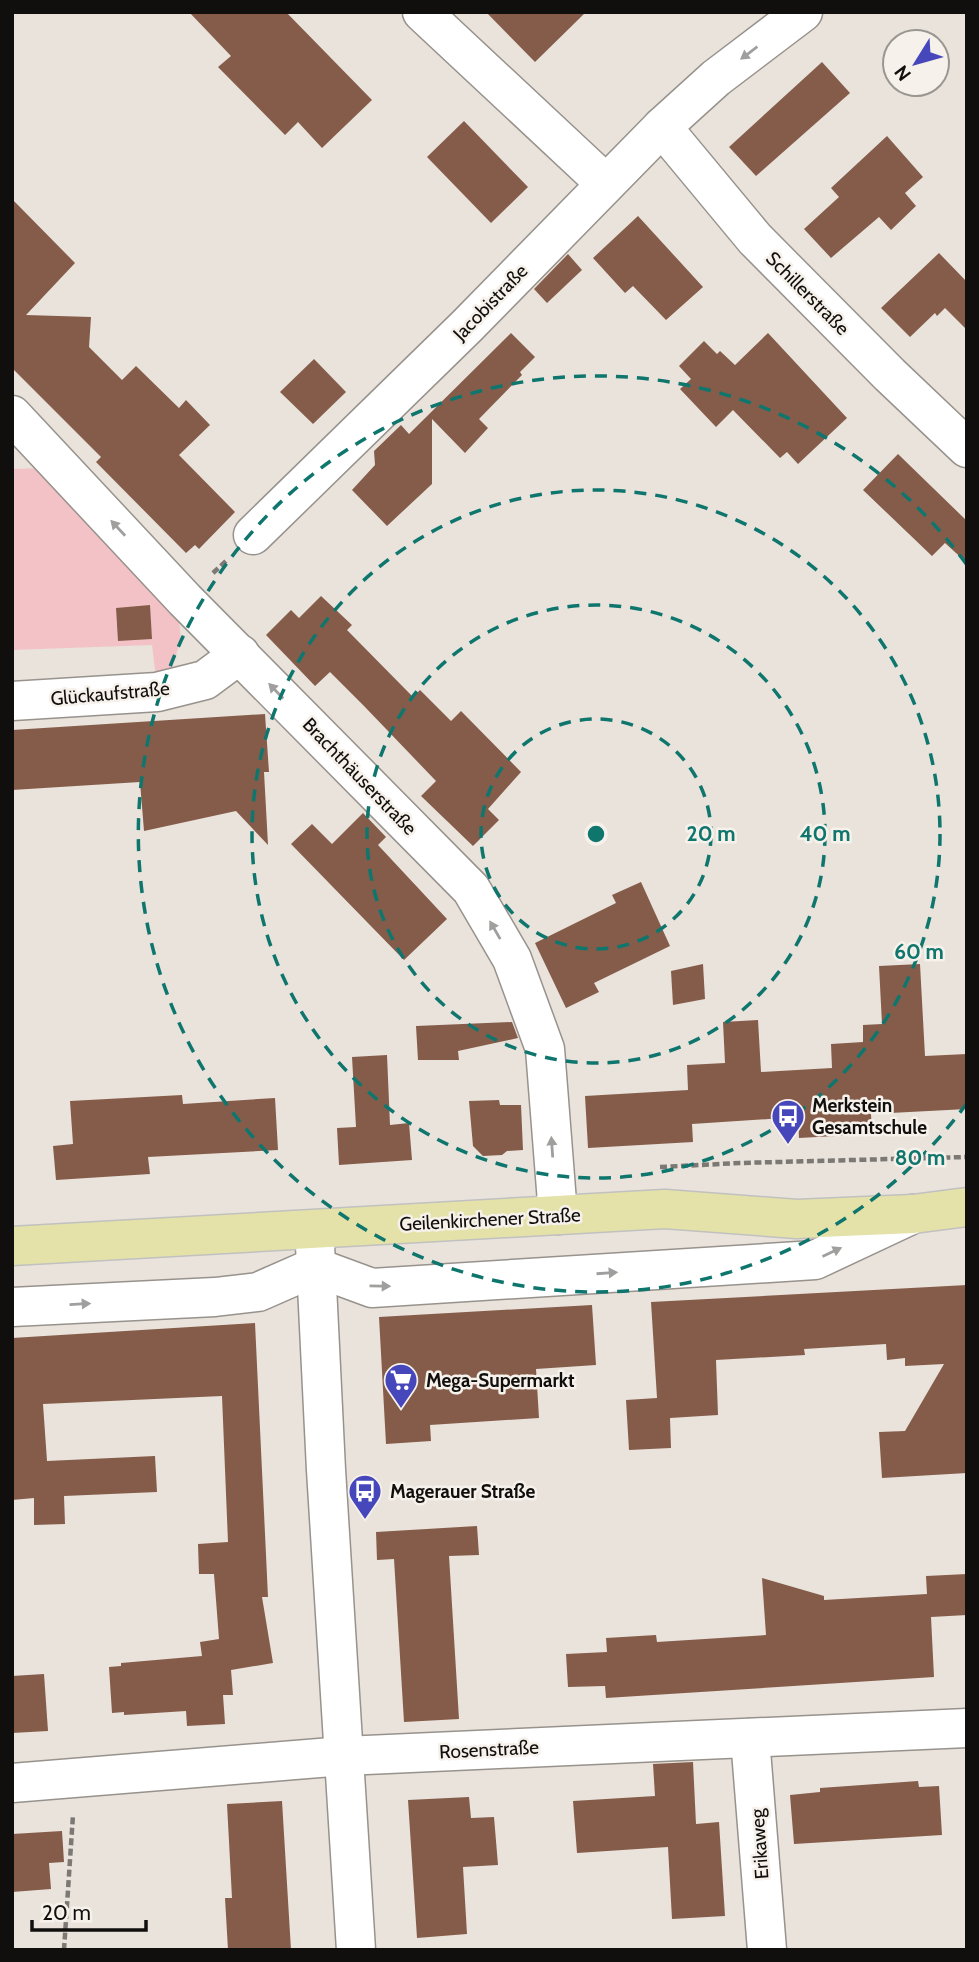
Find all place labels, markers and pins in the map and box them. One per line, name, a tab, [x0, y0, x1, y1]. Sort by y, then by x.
centre of rings	[584, 822, 608, 846]
place label: Merkstein Gesamtschule	[812, 1094, 927, 1139]
bus stop icon: Merkstein Gesamtschule	[769, 1097, 807, 1146]
supermarket icon: Mega-Supermarkt	[382, 1361, 420, 1410]
place label: Mega-Supermarkt	[426, 1369, 575, 1392]
bus stop icon: Magerauer Straße	[346, 1472, 384, 1521]
place label: Magerauer Straße	[390, 1480, 536, 1503]

